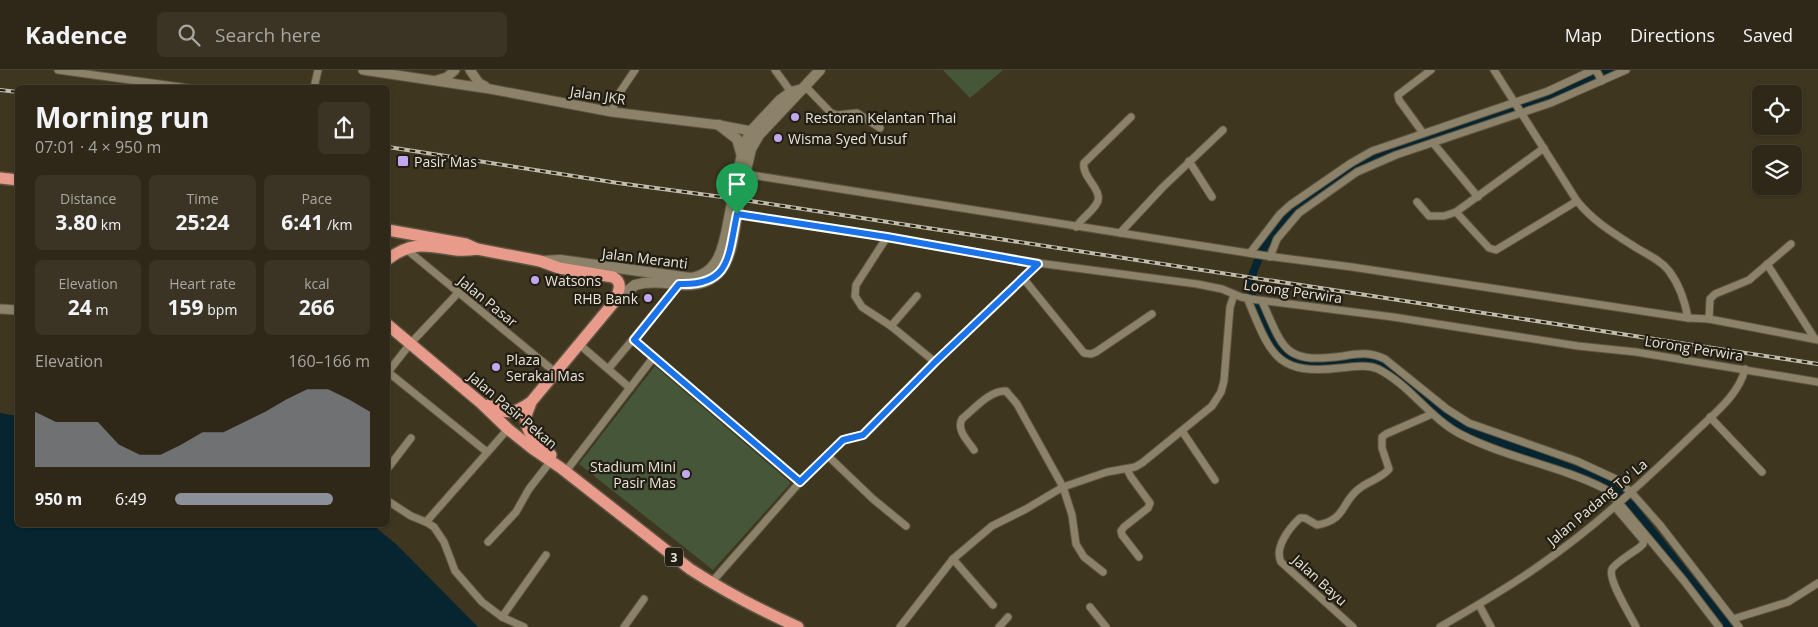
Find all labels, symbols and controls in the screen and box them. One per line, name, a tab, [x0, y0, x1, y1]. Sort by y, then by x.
search box	[157, 12, 507, 57]
text: Kadence	[25, 18, 127, 51]
icon: search	[175, 21, 203, 49]
text: Search here	[215, 22, 321, 48]
text: Map	[1565, 23, 1602, 47]
text: Directions	[1630, 23, 1715, 47]
text: Saved	[1743, 23, 1793, 47]
street label: Jalan JKR	[567, 81, 628, 109]
map controls	[1752, 85, 1802, 195]
button: locate	[1752, 85, 1802, 135]
text: Morning run	[35, 98, 209, 136]
button: share	[318, 102, 370, 154]
place label: Restoran Kelantan Thai	[805, 108, 956, 127]
marker: Restoran Kelantan Thai	[789, 111, 801, 123]
place label: Wisma Syed Yusuf	[788, 129, 908, 148]
marker: Wisma Syed Yusuf	[772, 132, 784, 144]
text: 07:01 · 4 × 950 m	[35, 136, 161, 158]
button: layers	[1752, 145, 1802, 195]
place label: Pasir Mas	[414, 152, 477, 171]
marker: Pasir Mas	[396, 154, 410, 168]
pin	[716, 163, 758, 214]
icon: arrive	[723, 170, 751, 198]
text: Distance	[60, 189, 116, 208]
text: Time	[186, 189, 219, 208]
text: Pace	[301, 189, 332, 208]
text: 3.80	[55, 208, 97, 236]
text: 25:24	[175, 208, 230, 236]
text: 6:41	[281, 208, 323, 236]
text: km	[97, 215, 121, 234]
text: /km	[323, 215, 352, 234]
street label: Jalan Meranti	[599, 243, 689, 273]
street label: Jalan Pasar	[453, 270, 522, 331]
place label: Watsons	[545, 271, 601, 290]
text: Elevation	[58, 274, 118, 293]
text: Heart rate	[169, 274, 236, 293]
text: kcal	[304, 274, 330, 293]
marker: Watsons	[529, 274, 541, 286]
street label: Lorong Perwira	[1242, 275, 1344, 307]
place label: RHB Bank	[574, 289, 639, 308]
marker: RHB Bank	[642, 292, 654, 304]
text: 24	[68, 293, 92, 321]
text: 159	[168, 293, 204, 321]
text: 266	[299, 293, 335, 321]
text: m	[92, 300, 108, 319]
text: bpm	[204, 300, 237, 319]
street label: Lorong Perwira	[1643, 331, 1745, 365]
text: Elevation	[35, 350, 103, 372]
text: 160–166 m	[288, 350, 370, 372]
place label: Plaza Serakai Mas	[506, 350, 585, 385]
marker: Plaza Serakai Mas	[490, 361, 502, 373]
street label: Jalan Pasir Pekan	[463, 366, 562, 453]
street label: Jalan Padang To' La	[1541, 454, 1651, 551]
place label: Stadium Mini Pasir Mas	[590, 457, 676, 492]
marker: Stadium Mini Pasir Mas	[680, 468, 692, 480]
text: 950 m	[35, 488, 82, 510]
text: 6:49	[115, 488, 147, 510]
road number: 3	[665, 548, 683, 567]
street label: Jalan Bayu	[1287, 549, 1351, 610]

